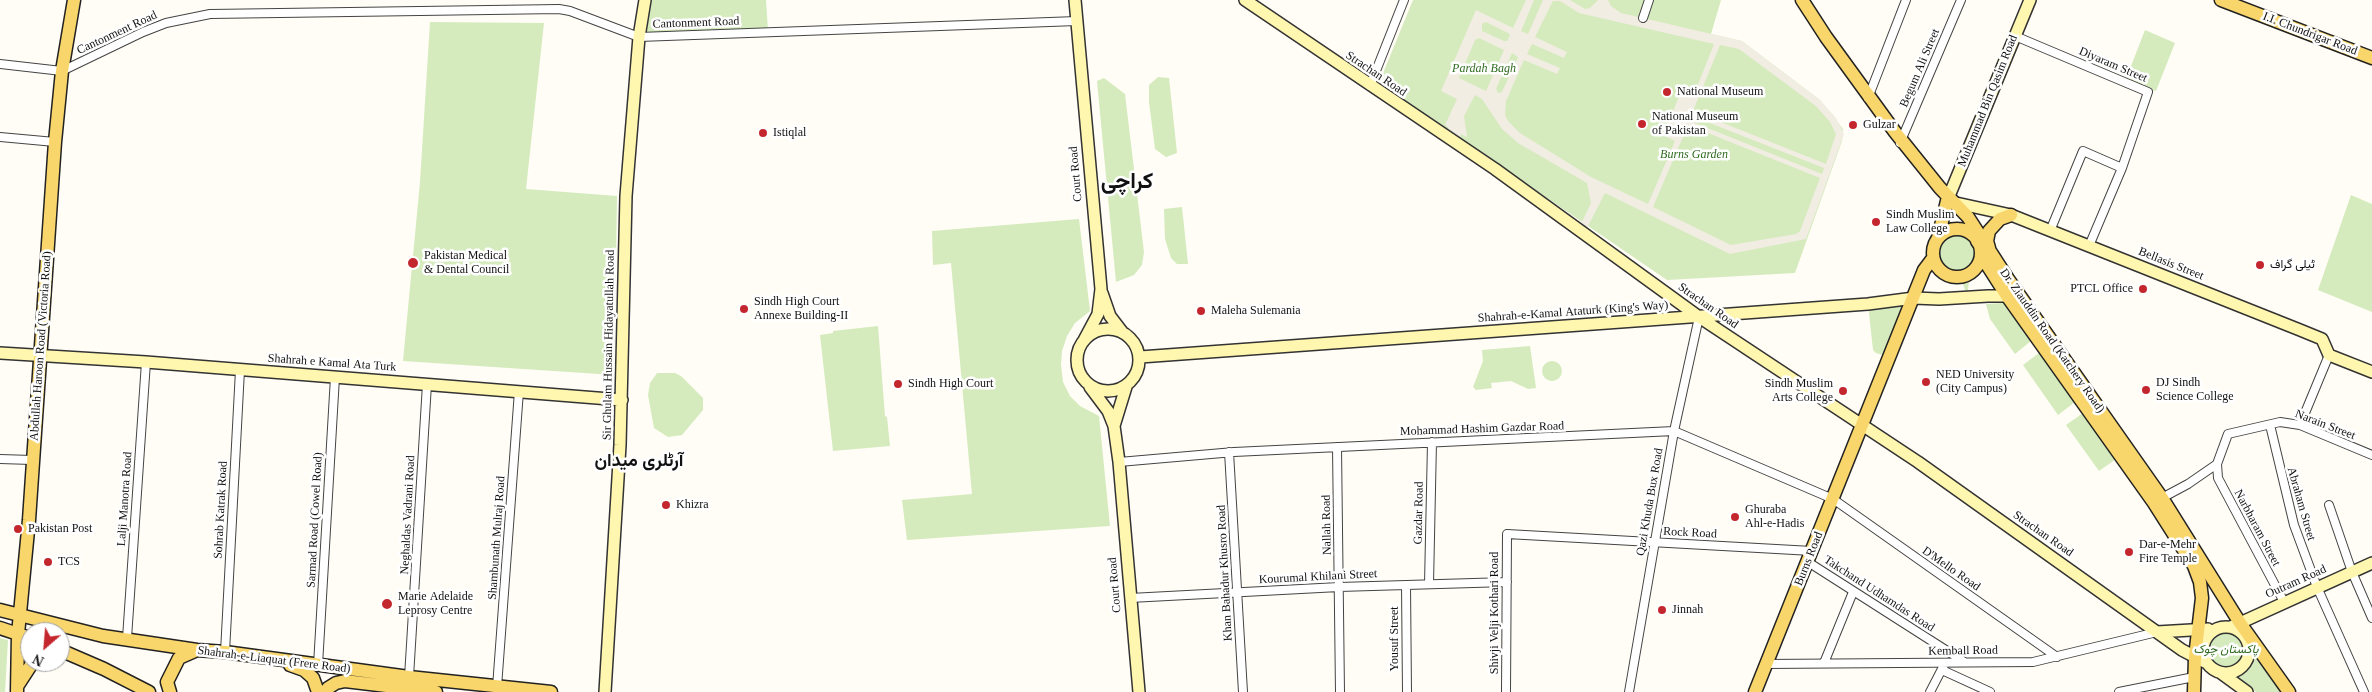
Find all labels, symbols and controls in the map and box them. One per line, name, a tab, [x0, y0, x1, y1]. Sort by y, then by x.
street label: Cantonment Road	[75, 8, 159, 58]
street label: I.I. Chundrigar Road	[2261, 9, 2359, 59]
street label: Cantonment Road	[652, 14, 740, 32]
street label: Begum Ali Street	[1897, 27, 1943, 109]
street label: Muhammad Bin Qasim Road	[1955, 33, 2021, 169]
street label: Diyaram Street	[2077, 44, 2149, 86]
street label: Strachan Road	[1343, 48, 1409, 100]
park label: Pardah Bagh	[1452, 62, 1516, 76]
place label: National Museum	[1677, 85, 1763, 99]
marker: National Museum	[1661, 86, 1673, 98]
place label: National Museum of Pakistan	[1652, 110, 1738, 138]
marker: National Museum of Pakistan	[1636, 118, 1648, 130]
place label: Gulzar	[1863, 118, 1896, 132]
marker: Gulzar	[1847, 119, 1859, 131]
place label: Istiqlal	[773, 126, 806, 140]
marker: Istiqlal	[757, 127, 769, 139]
street label: Court Road	[1066, 146, 1086, 202]
park label: Burns Garden	[1660, 148, 1728, 162]
district label: کراچی	[1101, 169, 1153, 195]
place label: Sindh Muslim Law College	[1886, 208, 1954, 236]
marker: Sindh Muslim Law College	[1870, 216, 1882, 228]
street label: Bellasis Street	[2136, 244, 2206, 284]
place label: Pakistan Medical & Dental Council	[424, 249, 509, 277]
street label: Sir Ghulam Hussain Hidayatullah Road	[600, 250, 618, 440]
street label: Abdullah Haroon Road (Victoria Road)	[27, 251, 55, 441]
marker: Pakistan Medical & Dental Council	[406, 256, 420, 270]
place label: ٹیلی گراف	[2270, 258, 2315, 272]
marker: ٹیلی گراف	[2254, 259, 2266, 271]
street label: Dr. Ziauddin Road (Katchery Road)	[1997, 266, 2107, 416]
street label: Strachan Road	[1675, 280, 1741, 332]
place label: PTCL Office	[2070, 282, 2133, 296]
marker: PTCL Office	[2137, 283, 2149, 295]
place label: Sindh High Court Annexe Building-II	[754, 295, 848, 323]
street label: Shahrah-e-Kamal Ataturk (King's Way)	[1477, 298, 1669, 326]
marker: Sindh High Court Annexe Building-II	[738, 303, 750, 315]
place label: Maleha Sulemania	[1211, 304, 1301, 318]
marker: Maleha Sulemania	[1195, 305, 1207, 317]
street label: Shahrah e Kamal Ata Turk	[267, 351, 397, 375]
place label: NED University (City Campus)	[1936, 368, 2014, 396]
marker: NED University (City Campus)	[1920, 376, 1932, 388]
place label: DJ Sindh Science College	[2156, 376, 2234, 404]
place label: Sindh High Court	[908, 377, 993, 391]
place label: Sindh Muslim Arts College	[1765, 377, 1833, 405]
marker: Sindh High Court	[892, 378, 904, 390]
marker: DJ Sindh Science College	[2140, 384, 2152, 396]
marker: Sindh Muslim Arts College	[1837, 385, 1849, 397]
street label: Narain Street	[2293, 407, 2357, 443]
street label: Mohammad Hashim Gazdar Road	[1400, 419, 1564, 439]
street label: Qazi Khuda Bux Road	[1633, 447, 1667, 557]
district label: آرٹلری میدان	[595, 450, 683, 472]
street label: Lalji Manotra Road	[115, 451, 135, 547]
street label: Sarmad Road (Cowel Road)	[304, 452, 326, 588]
street label: Neghaldas Vadrani Road	[398, 455, 418, 575]
street label: Sohrab Katrak Road	[211, 461, 231, 559]
street label: Abraham Street	[2284, 466, 2318, 542]
street label: Shambunath Mulraj Road	[485, 476, 509, 600]
street label: Gazdar Road	[1411, 481, 1427, 545]
street label: Narbharam Street	[2231, 487, 2283, 569]
street label: Nallah Road	[1319, 495, 1335, 555]
place label: Khizra	[676, 498, 709, 512]
marker: Khizra	[660, 499, 672, 511]
place label: Ghuraba Ahl-e-Hadis	[1745, 503, 1804, 531]
street label: Khan Bahadur Khusro Road	[1214, 505, 1236, 641]
street label: Strachan Road	[2010, 508, 2076, 560]
marker: Ghuraba Ahl-e-Hadis	[1729, 511, 1741, 523]
place label: Pakistan Post	[28, 522, 92, 536]
marker: Pakistan Post	[12, 523, 24, 535]
street label: Rock Road	[1663, 524, 1717, 542]
street label: Burns Road	[1792, 530, 1826, 588]
place label: Dar-e-Mehr Fire Temple	[2139, 538, 2197, 566]
street label: D'Mello Road	[1919, 544, 1983, 594]
marker: Dar-e-Mehr Fire Temple	[2123, 546, 2135, 558]
street label: Shivji Velji Kothari Road	[1488, 552, 1502, 674]
street label: Takchand Udhamdas Road	[1821, 553, 1937, 635]
place label: TCS	[58, 555, 80, 569]
marker: TCS	[42, 556, 54, 568]
street label: Court Road	[1105, 557, 1125, 613]
street label: Outram Road	[2263, 562, 2329, 602]
street label: Kourumal Khilani Street	[1258, 567, 1378, 587]
place label: Marie Adelaide Leprosy Centre	[398, 590, 473, 618]
marker: Marie Adelaide Leprosy Centre	[380, 597, 394, 611]
place label: Jinnah	[1672, 603, 1703, 617]
marker: Jinnah	[1656, 604, 1668, 616]
street label: Yousuf Street	[1388, 606, 1402, 672]
north arrow	[20, 622, 70, 672]
street label: Shahrah-e-Liaquat (Frere Road)	[197, 643, 351, 677]
street label: Kemball Road	[1928, 643, 1998, 659]
park label: پاکستان چوک	[2193, 643, 2259, 657]
text: N	[31, 651, 46, 669]

